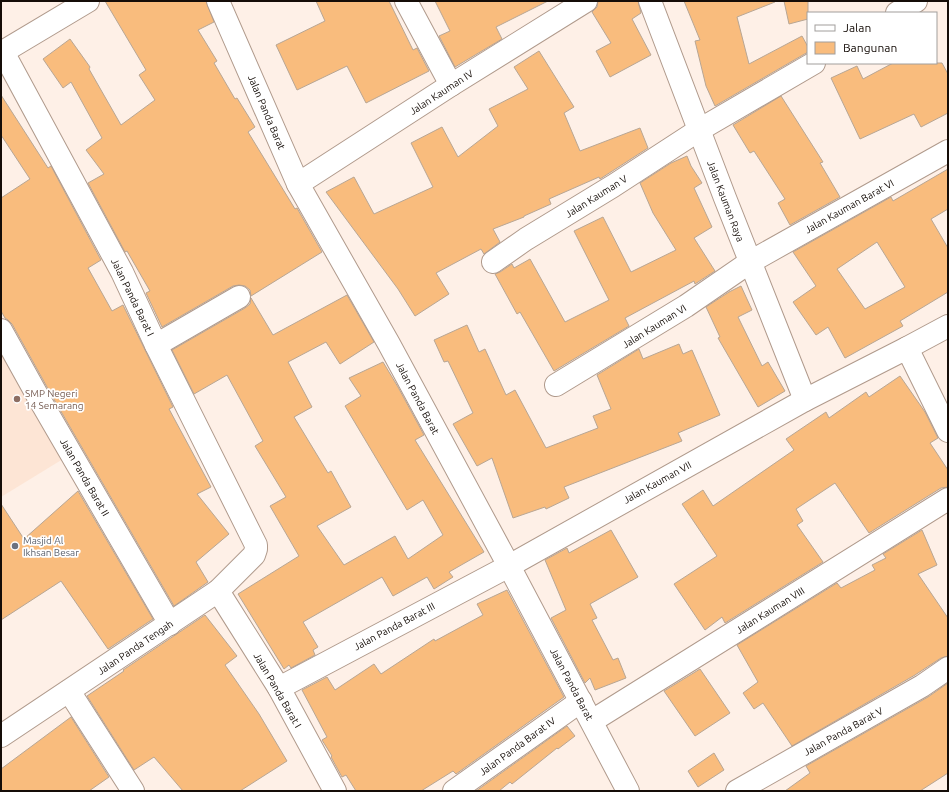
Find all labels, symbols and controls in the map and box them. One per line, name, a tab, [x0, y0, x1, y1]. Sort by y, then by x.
legend	[807, 12, 937, 64]
text: Jalan	[843, 21, 871, 34]
text: Bangunan	[843, 41, 897, 54]
street label: Jalan Kauman IV	[407, 67, 476, 117]
street label: Jalan Panda Barat	[246, 73, 287, 151]
street label: Jalan Kauman Raya	[705, 159, 746, 243]
street label: Jalan Kauman V	[563, 173, 630, 220]
street label: Jalan Kauman Barat VI	[803, 177, 896, 236]
street label: Jalan Panda Barat I	[109, 257, 156, 338]
street label: Jalan Kauman VI	[620, 302, 688, 351]
street label: Jalan Panda Barat	[394, 360, 441, 436]
place label: SMP Negeri 14 Semarang	[25, 388, 83, 411]
marker: SMP Negeri 14 Semarang	[12, 394, 22, 404]
street label: Jalan Panda Barat II	[58, 437, 111, 518]
street label: Jalan Kauman VII	[621, 459, 693, 506]
place label: Masjid Al Ikhsan Besar	[23, 535, 79, 558]
marker: Masjid Al Ikhsan Besar	[10, 541, 20, 551]
street label: Jalan Kauman VIII	[734, 585, 806, 636]
street label: Jalan Panda Barat III	[352, 600, 437, 652]
street label: Jalan Panda Tengah	[95, 618, 175, 677]
street label: Jalan Panda Barat	[548, 646, 595, 722]
street label: Jalan Panda Barat I	[252, 651, 304, 730]
street label: Jalan Panda Barat V	[802, 705, 885, 758]
street label: Jalan Panda Barat IV	[477, 715, 558, 778]

